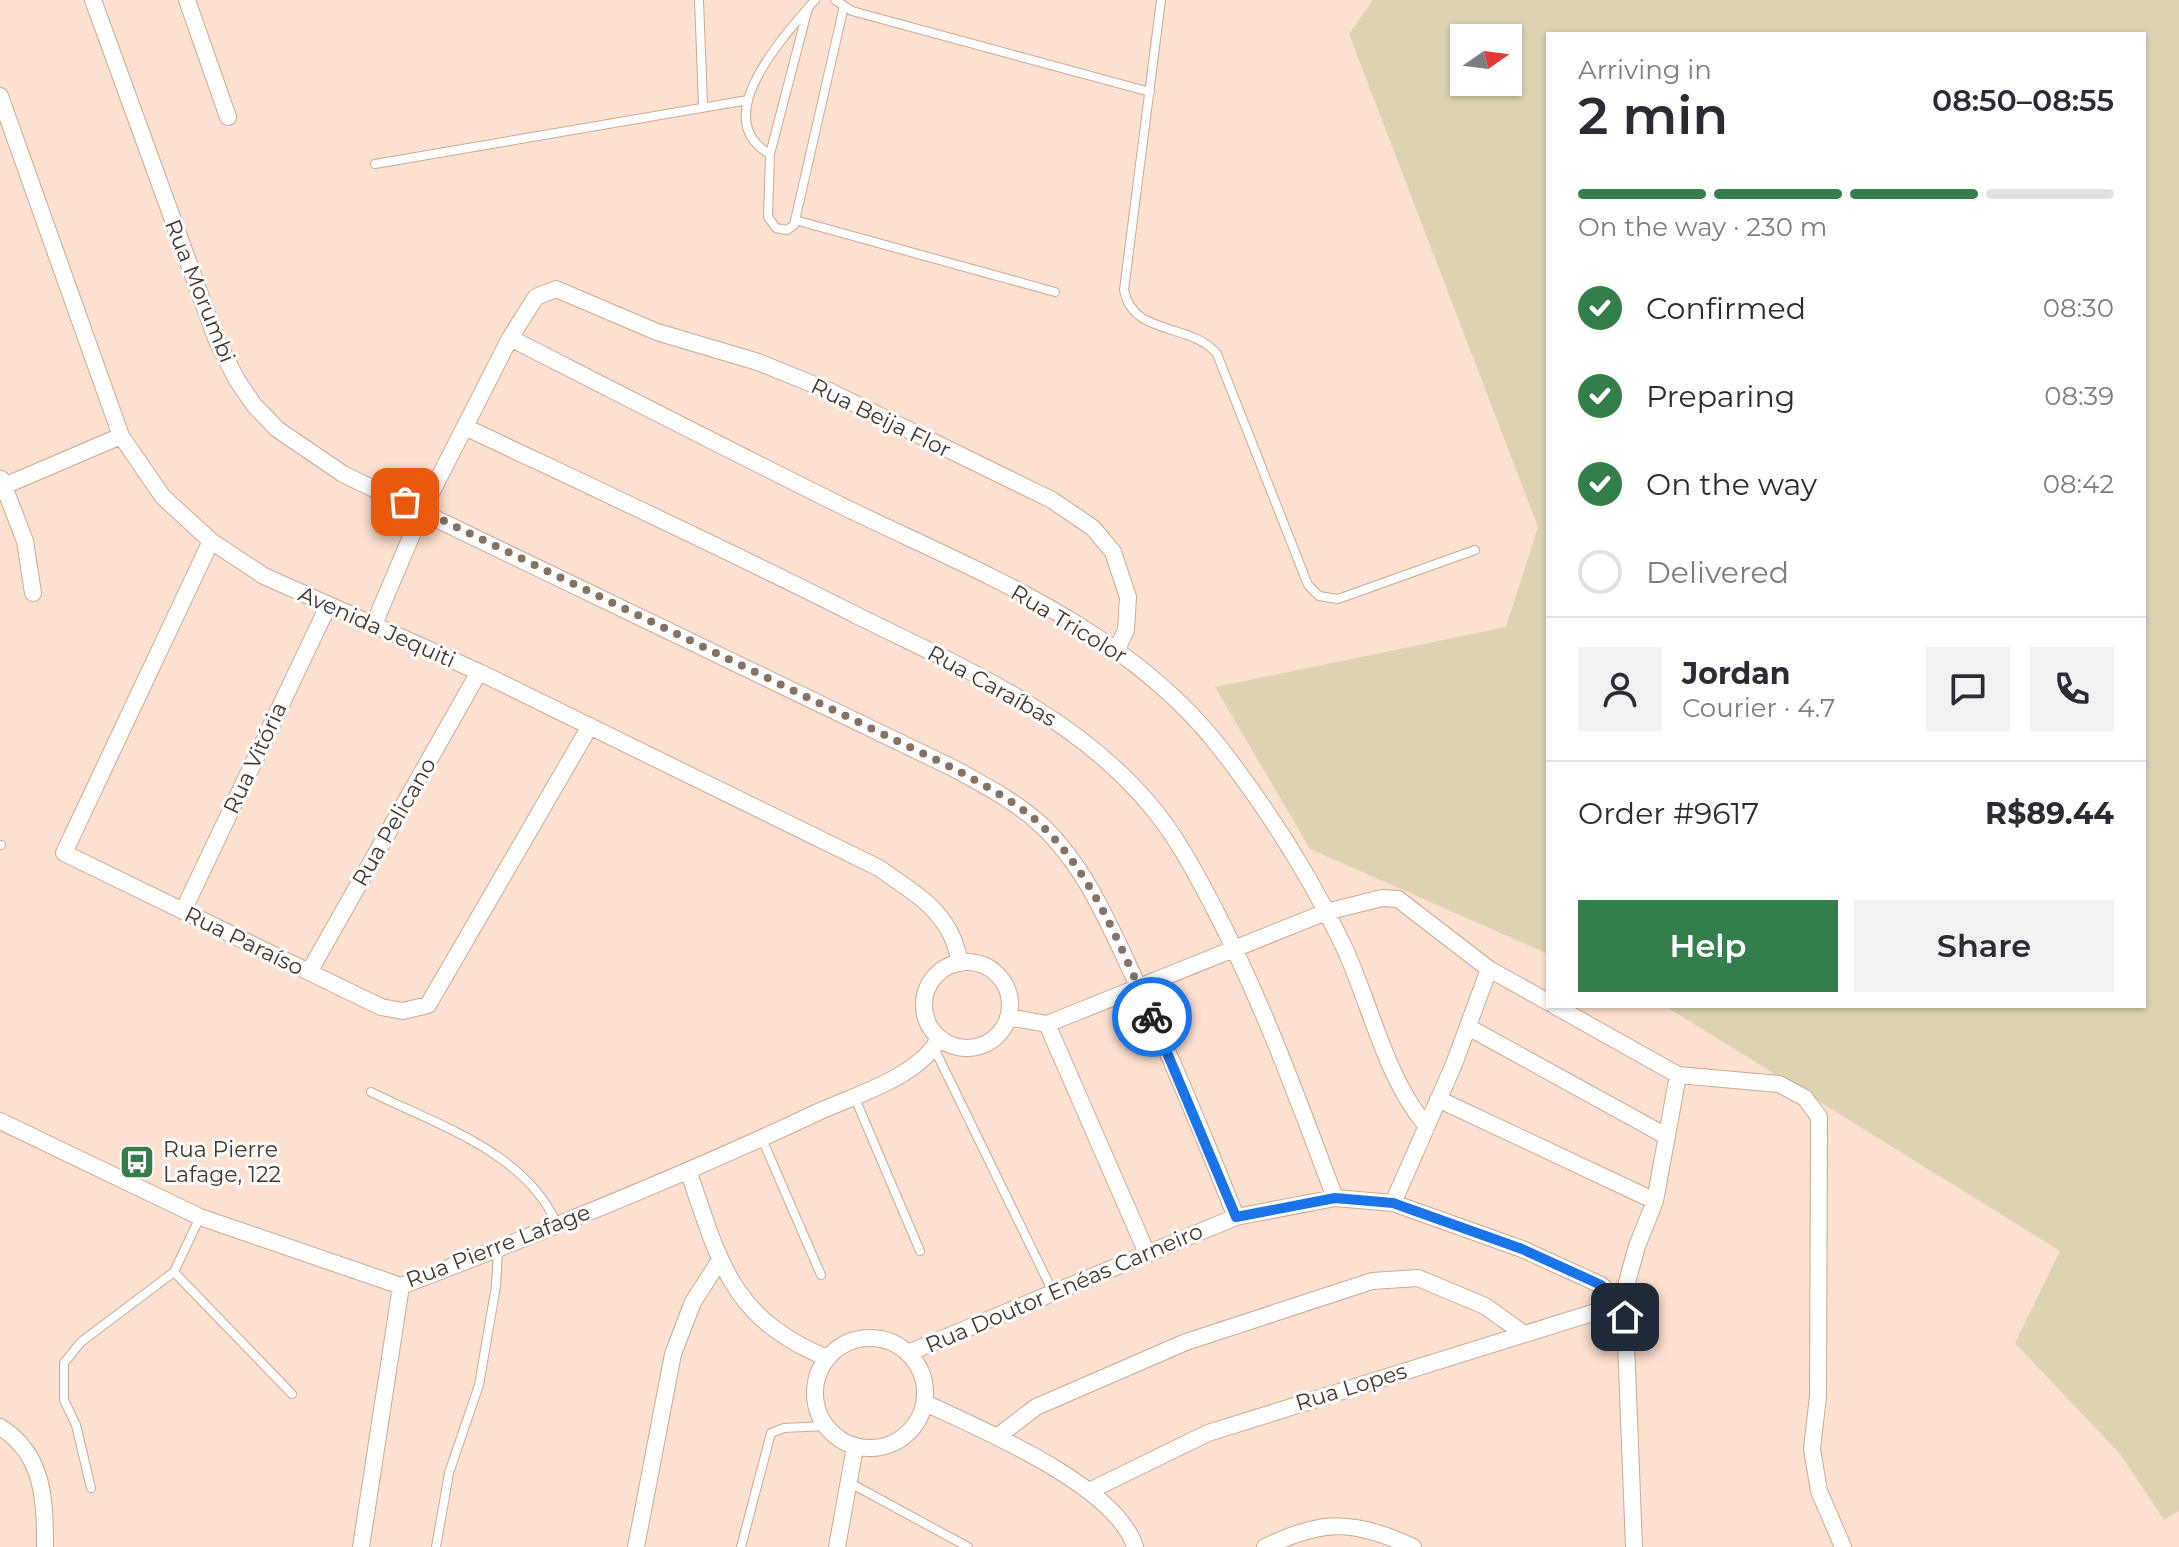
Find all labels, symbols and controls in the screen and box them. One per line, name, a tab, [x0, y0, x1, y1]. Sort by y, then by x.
north arrow	[1450, 24, 1522, 96]
map controls	[1450, 24, 1522, 96]
text: Arriving in	[1578, 54, 1712, 86]
text: 08:50–08:55	[1932, 82, 2114, 119]
text: 2 min	[1578, 84, 1728, 147]
text: On the way · 230 m	[1578, 211, 1827, 243]
street label: Rua Morumbi	[159, 215, 241, 367]
icon: check	[1578, 286, 1622, 330]
text: Confirmed	[1646, 290, 1806, 327]
text: 08:30	[2043, 292, 2114, 324]
street label: Rua Beija Flor	[807, 372, 955, 464]
icon: check	[1578, 374, 1622, 418]
text: Preparing	[1646, 378, 1795, 415]
text: 08:39	[2044, 380, 2114, 412]
icon: check	[1578, 462, 1622, 506]
text: On the way	[1646, 466, 1817, 503]
pin	[371, 468, 439, 536]
text: 08:42	[2043, 468, 2114, 500]
icon: bag	[383, 480, 427, 524]
text: Delivered	[1646, 554, 1789, 591]
street label: Rua Tricolor	[1006, 579, 1132, 669]
street label: Avenida Jequiti	[294, 580, 460, 674]
street label: Rua Caraíbas	[923, 639, 1061, 733]
button: person	[1578, 647, 1662, 731]
button: chat	[1926, 647, 2010, 731]
button: phone	[2030, 647, 2114, 731]
text: Jordan	[1682, 655, 1791, 692]
text: Courier · 4.7	[1682, 692, 1835, 724]
street label: Rua Vitória	[217, 698, 293, 818]
street label: Rua Pelicano	[346, 753, 442, 891]
text: Order #9617	[1578, 795, 1759, 832]
text: R$89.44	[1985, 795, 2114, 832]
button: Help	[1578, 900, 1838, 992]
button: Share	[1854, 900, 2114, 992]
street label: Rua Paraíso	[180, 901, 308, 981]
courier	[1112, 977, 1192, 1057]
icon: bike	[1130, 995, 1174, 1039]
place label: Rua Pierre Lafage, 122	[163, 1136, 281, 1188]
bus stop icon: Rua Pierre Lafage, 122	[118, 1143, 156, 1181]
street label: Rua Pierre Lafage	[402, 1198, 594, 1294]
street label: Rua Doutor Enéas Carneiro	[921, 1217, 1207, 1359]
pin	[1591, 1283, 1659, 1351]
icon: home	[1603, 1295, 1647, 1339]
street label: Rua Lopes	[1292, 1357, 1410, 1417]

